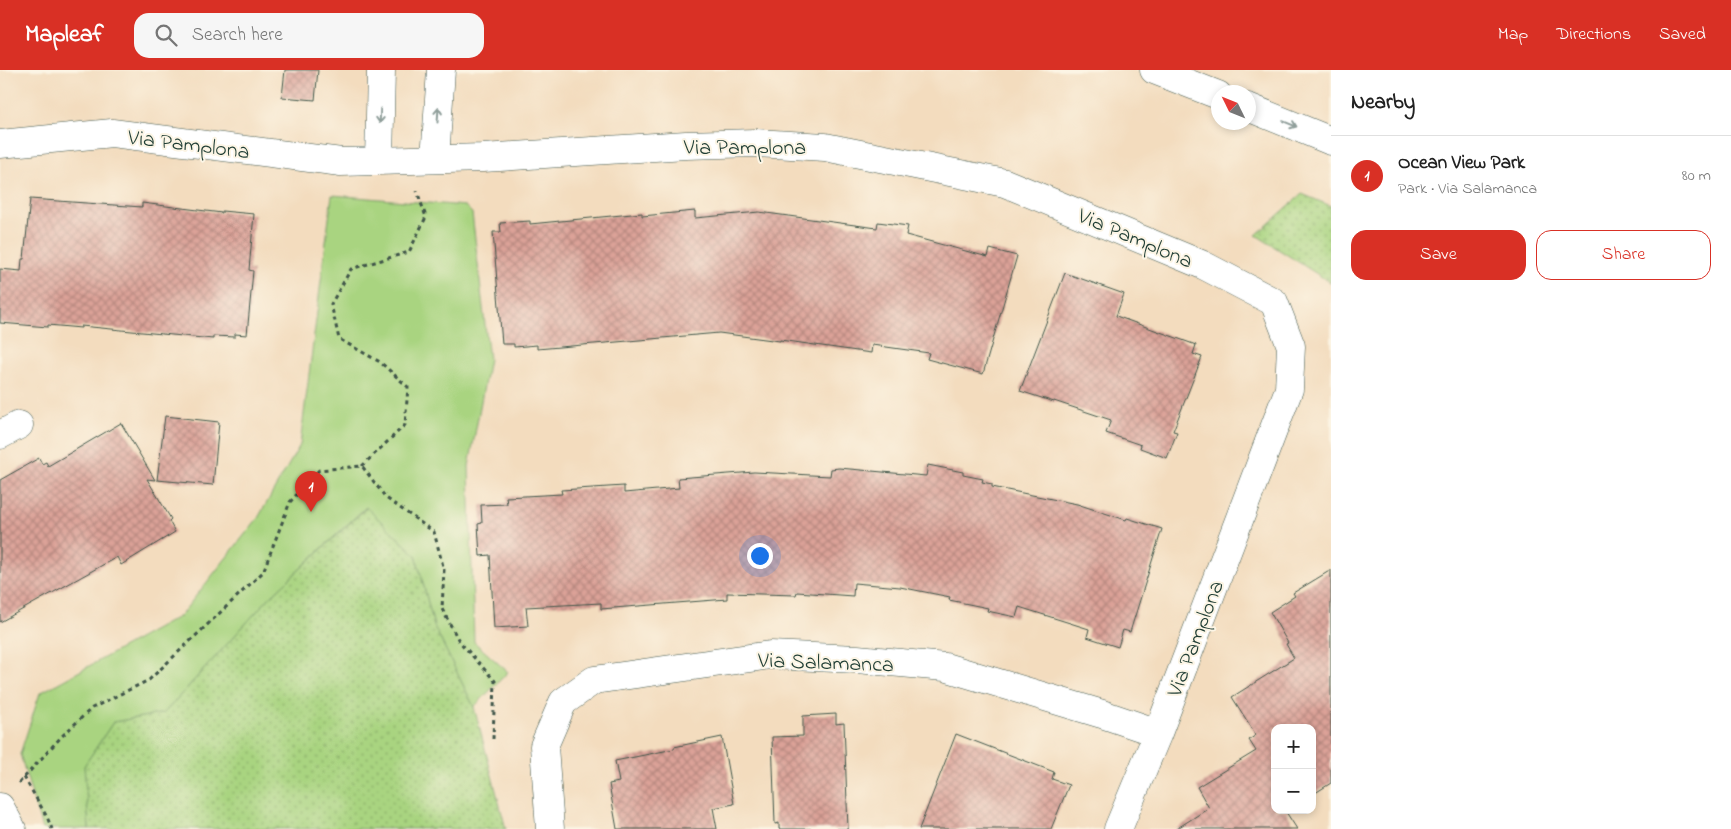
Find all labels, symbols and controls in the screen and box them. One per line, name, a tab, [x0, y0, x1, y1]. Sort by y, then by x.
search box	[134, 13, 484, 58]
text: Mapleaf	[25, 18, 104, 53]
icon: search	[152, 21, 180, 49]
text: Search here	[192, 22, 283, 49]
text: Map	[1498, 22, 1528, 48]
text: Directions	[1556, 22, 1631, 48]
text: Saved	[1659, 22, 1706, 48]
north arrow	[1211, 85, 1256, 130]
text: Nearby	[1351, 88, 1415, 118]
one-way arrow	[375, 107, 384, 123]
one-way arrow	[433, 107, 443, 123]
one-way arrow	[1282, 120, 1297, 129]
street label: Via Pamplona	[125, 123, 251, 169]
street label: Via Pamplona	[683, 133, 806, 165]
text: Ocean View Park	[1398, 150, 1525, 177]
text: 1	[1364, 164, 1370, 188]
text: 80 m	[1682, 164, 1711, 188]
text: Park · Via Salamanca	[1398, 177, 1537, 201]
street label: Via Pamplona	[1071, 201, 1197, 278]
button: Save	[1351, 230, 1526, 280]
button: Share	[1536, 230, 1711, 280]
pin: 1	[295, 471, 327, 512]
your location	[747, 543, 773, 569]
street label: Via Pamplona	[1160, 576, 1234, 703]
street label: Via Salamanca	[756, 646, 894, 682]
map controls	[1271, 724, 1316, 814]
button: +	[1271, 724, 1316, 769]
button: −	[1271, 769, 1316, 814]

